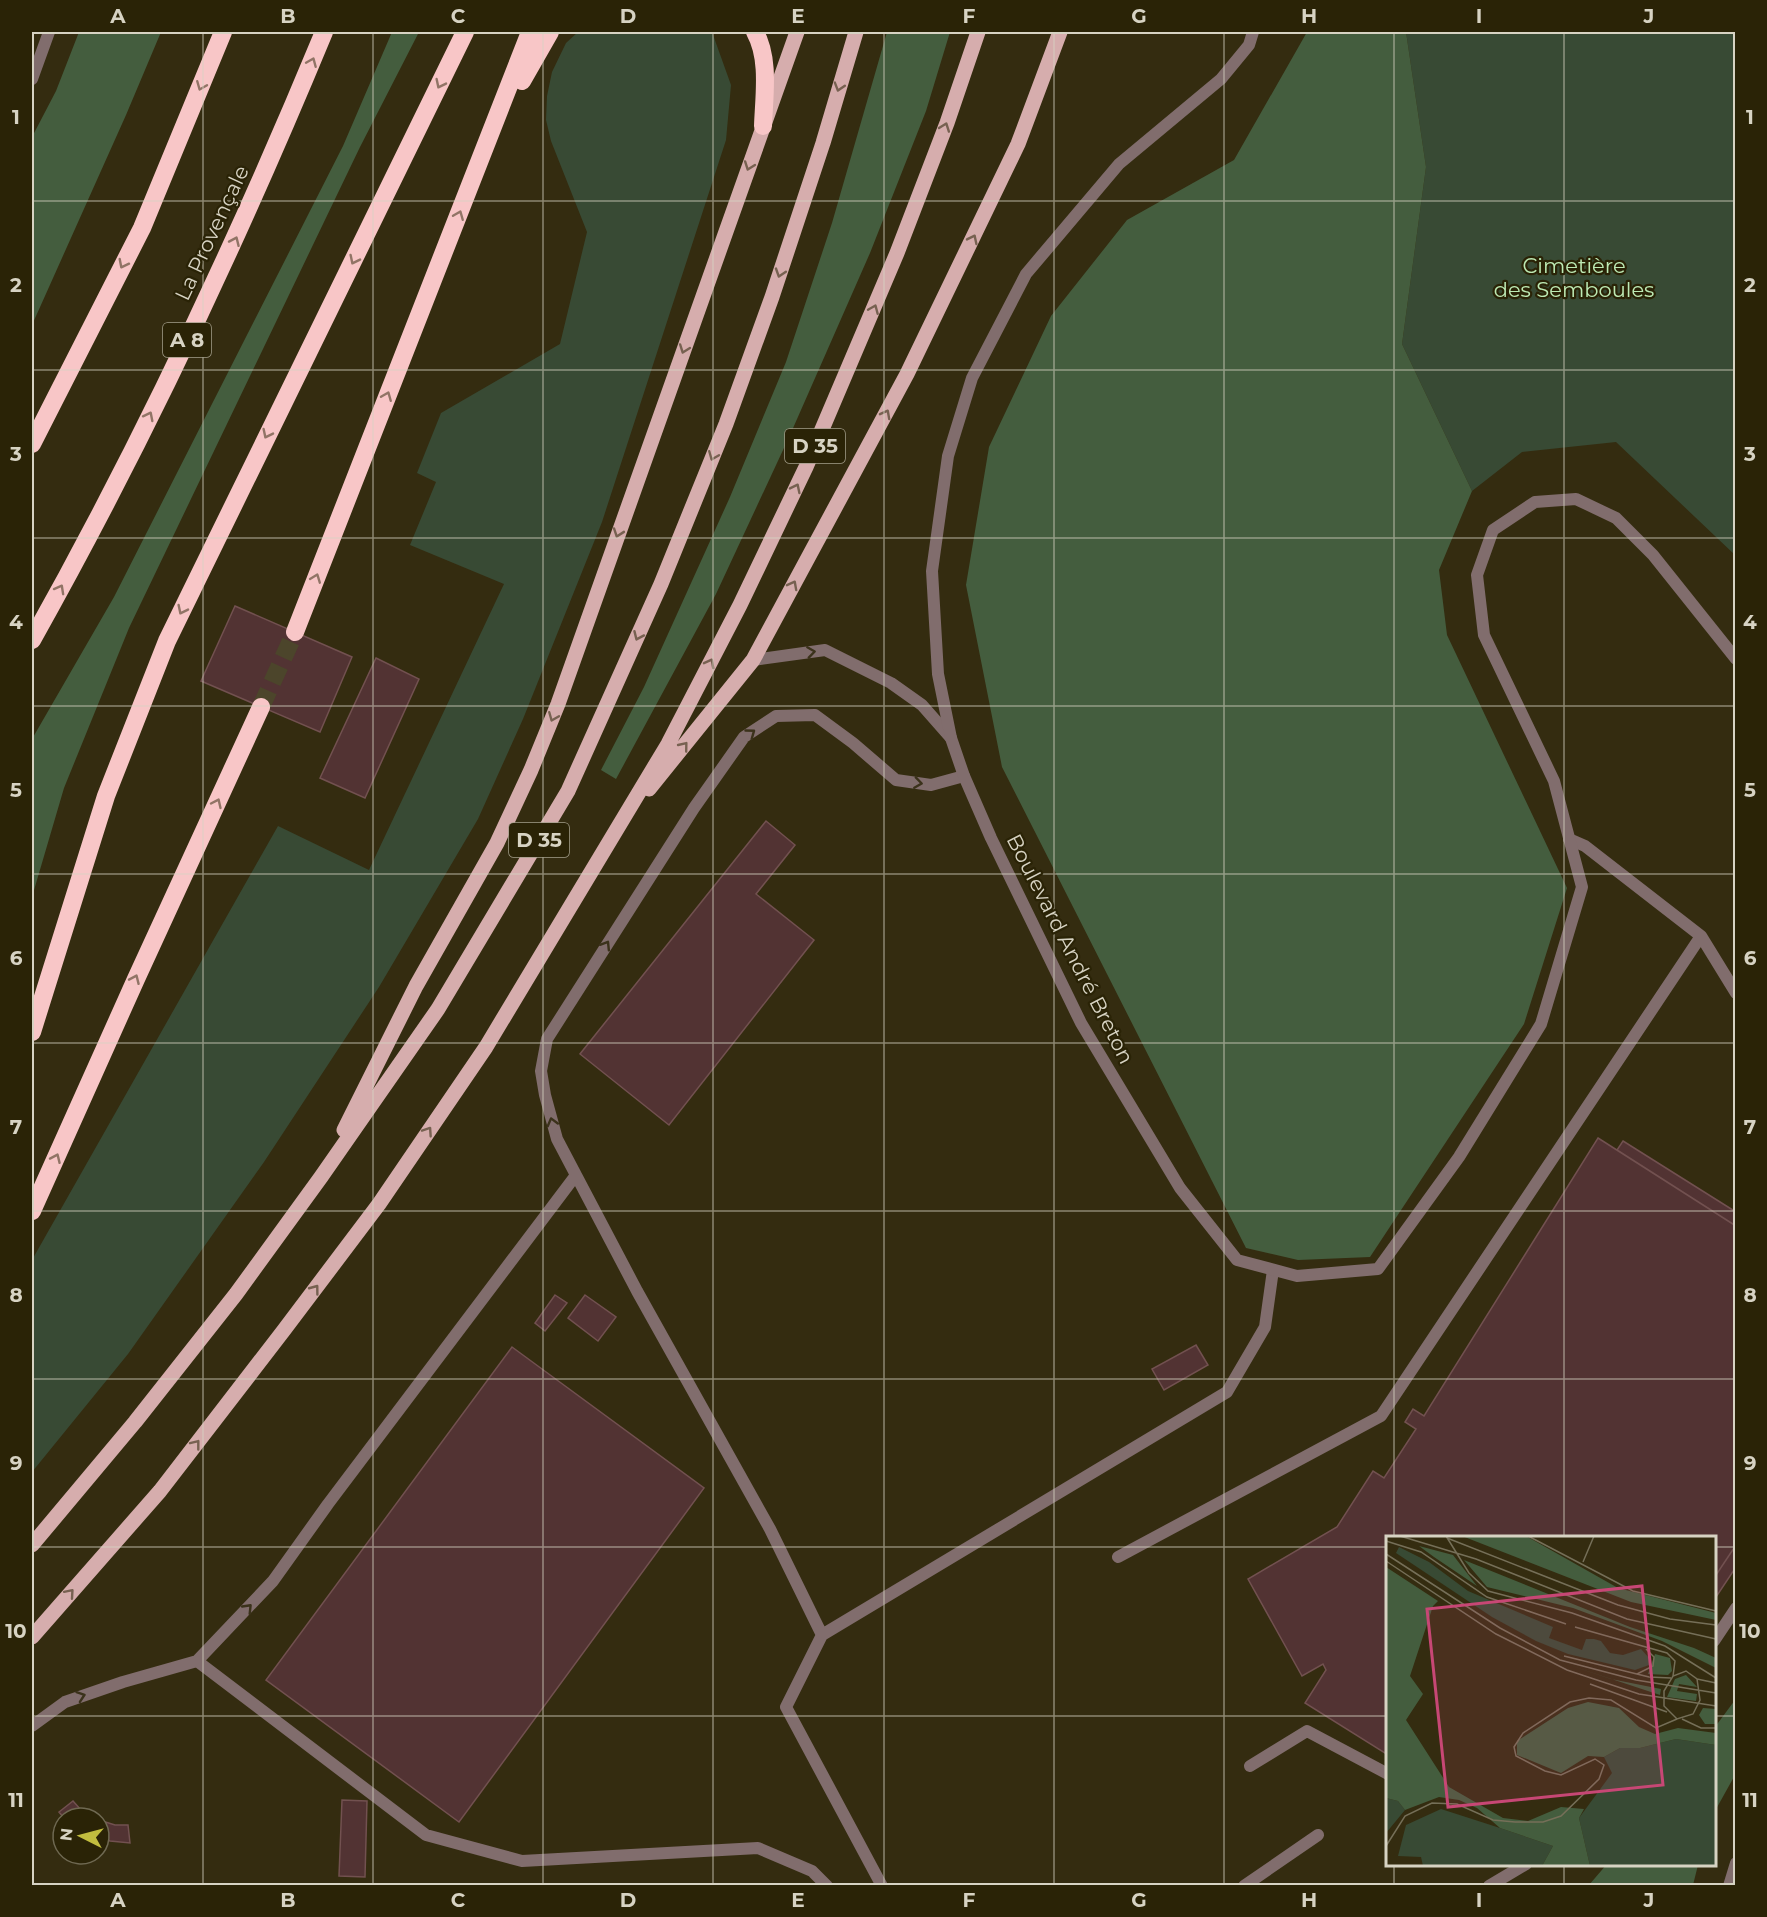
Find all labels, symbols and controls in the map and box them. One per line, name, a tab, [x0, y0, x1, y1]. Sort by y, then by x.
text: A	[109, 4, 126, 28]
text: B	[280, 4, 296, 28]
text: C	[451, 4, 466, 28]
text: D	[620, 4, 636, 28]
text: E	[791, 4, 805, 28]
text: F	[963, 4, 976, 28]
text: G	[1131, 4, 1147, 28]
text: H	[1301, 4, 1317, 28]
text: I	[1476, 4, 1482, 28]
text: J	[1643, 4, 1654, 28]
one-way arrow	[305, 57, 317, 68]
one-way arrow	[435, 78, 447, 89]
one-way arrow	[196, 79, 208, 90]
one-way arrow	[834, 82, 846, 92]
text: 1	[12, 105, 20, 129]
text: 1	[1746, 105, 1754, 129]
one-way arrow	[938, 122, 950, 133]
one-way arrow	[744, 160, 757, 171]
street label: La Provençale	[169, 161, 254, 304]
one-way arrow	[452, 210, 464, 221]
one-way arrow	[965, 235, 977, 246]
one-way arrow	[227, 236, 239, 247]
one-way arrow	[350, 253, 362, 264]
park label: Cimetière des Semboules	[1494, 253, 1654, 302]
one-way arrow	[119, 258, 130, 269]
one-way arrow	[774, 267, 787, 278]
text: 2	[10, 273, 22, 297]
text: 2	[1744, 273, 1756, 297]
one-way arrow	[866, 304, 878, 315]
road number: A 8	[163, 323, 211, 357]
one-way arrow	[678, 344, 691, 354]
one-way arrow	[380, 391, 392, 402]
one-way arrow	[879, 410, 890, 420]
one-way arrow	[142, 411, 154, 422]
one-way arrow	[263, 428, 275, 439]
road number: D 35	[785, 429, 845, 463]
text: 3	[9, 442, 22, 466]
text: 3	[1743, 442, 1756, 466]
one-way arrow	[708, 450, 720, 461]
one-way arrow	[789, 483, 801, 494]
one-way arrow	[613, 527, 626, 538]
one-way arrow	[309, 573, 321, 584]
one-way arrow	[786, 581, 797, 592]
one-way arrow	[53, 585, 64, 596]
one-way arrow	[178, 603, 190, 614]
text: 4	[9, 610, 23, 634]
text: 4	[1743, 610, 1757, 634]
one-way arrow	[633, 630, 645, 641]
one-way arrow	[806, 646, 816, 658]
one-way arrow	[703, 658, 714, 669]
one-way arrow	[548, 710, 560, 721]
one-way arrow	[744, 729, 755, 740]
one-way arrow	[677, 742, 688, 753]
one-way arrow	[912, 776, 922, 789]
text: 5	[10, 778, 22, 802]
text: 5	[1744, 778, 1756, 802]
one-way arrow	[210, 798, 222, 809]
road number: D 35	[509, 823, 569, 857]
street label: Boulevard André Breton	[1002, 830, 1139, 1068]
one-way arrow	[598, 941, 610, 951]
text: 6	[10, 946, 23, 970]
text: 6	[1744, 946, 1757, 970]
one-way arrow	[128, 975, 140, 986]
text: 7	[10, 1115, 22, 1139]
text: 7	[1744, 1115, 1756, 1139]
one-way arrow	[547, 1117, 559, 1128]
one-way arrow	[421, 1127, 432, 1138]
one-way arrow	[49, 1153, 61, 1164]
text: 8	[9, 1283, 23, 1307]
text: 8	[1743, 1283, 1757, 1307]
one-way arrow	[307, 1285, 318, 1296]
one-way arrow	[189, 1440, 200, 1451]
text: 9	[10, 1451, 22, 1475]
text: 9	[1744, 1451, 1756, 1475]
inset map	[1386, 1536, 1716, 1866]
one-way arrow	[63, 1589, 74, 1600]
one-way arrow	[241, 1604, 252, 1615]
text: 10	[5, 1619, 27, 1643]
text: 10	[1739, 1619, 1761, 1643]
one-way arrow	[75, 1691, 86, 1704]
text: 11	[8, 1788, 24, 1812]
text: 11	[1742, 1788, 1758, 1812]
north arrow	[51, 1806, 111, 1866]
text: N	[56, 1827, 77, 1842]
text: A	[109, 1888, 126, 1912]
text: B	[280, 1888, 296, 1912]
text: C	[451, 1888, 466, 1912]
text: D	[620, 1888, 636, 1912]
text: E	[791, 1888, 805, 1912]
text: F	[963, 1888, 976, 1912]
text: G	[1131, 1888, 1147, 1912]
text: H	[1301, 1888, 1317, 1912]
text: I	[1476, 1888, 1482, 1912]
text: J	[1643, 1888, 1654, 1912]

